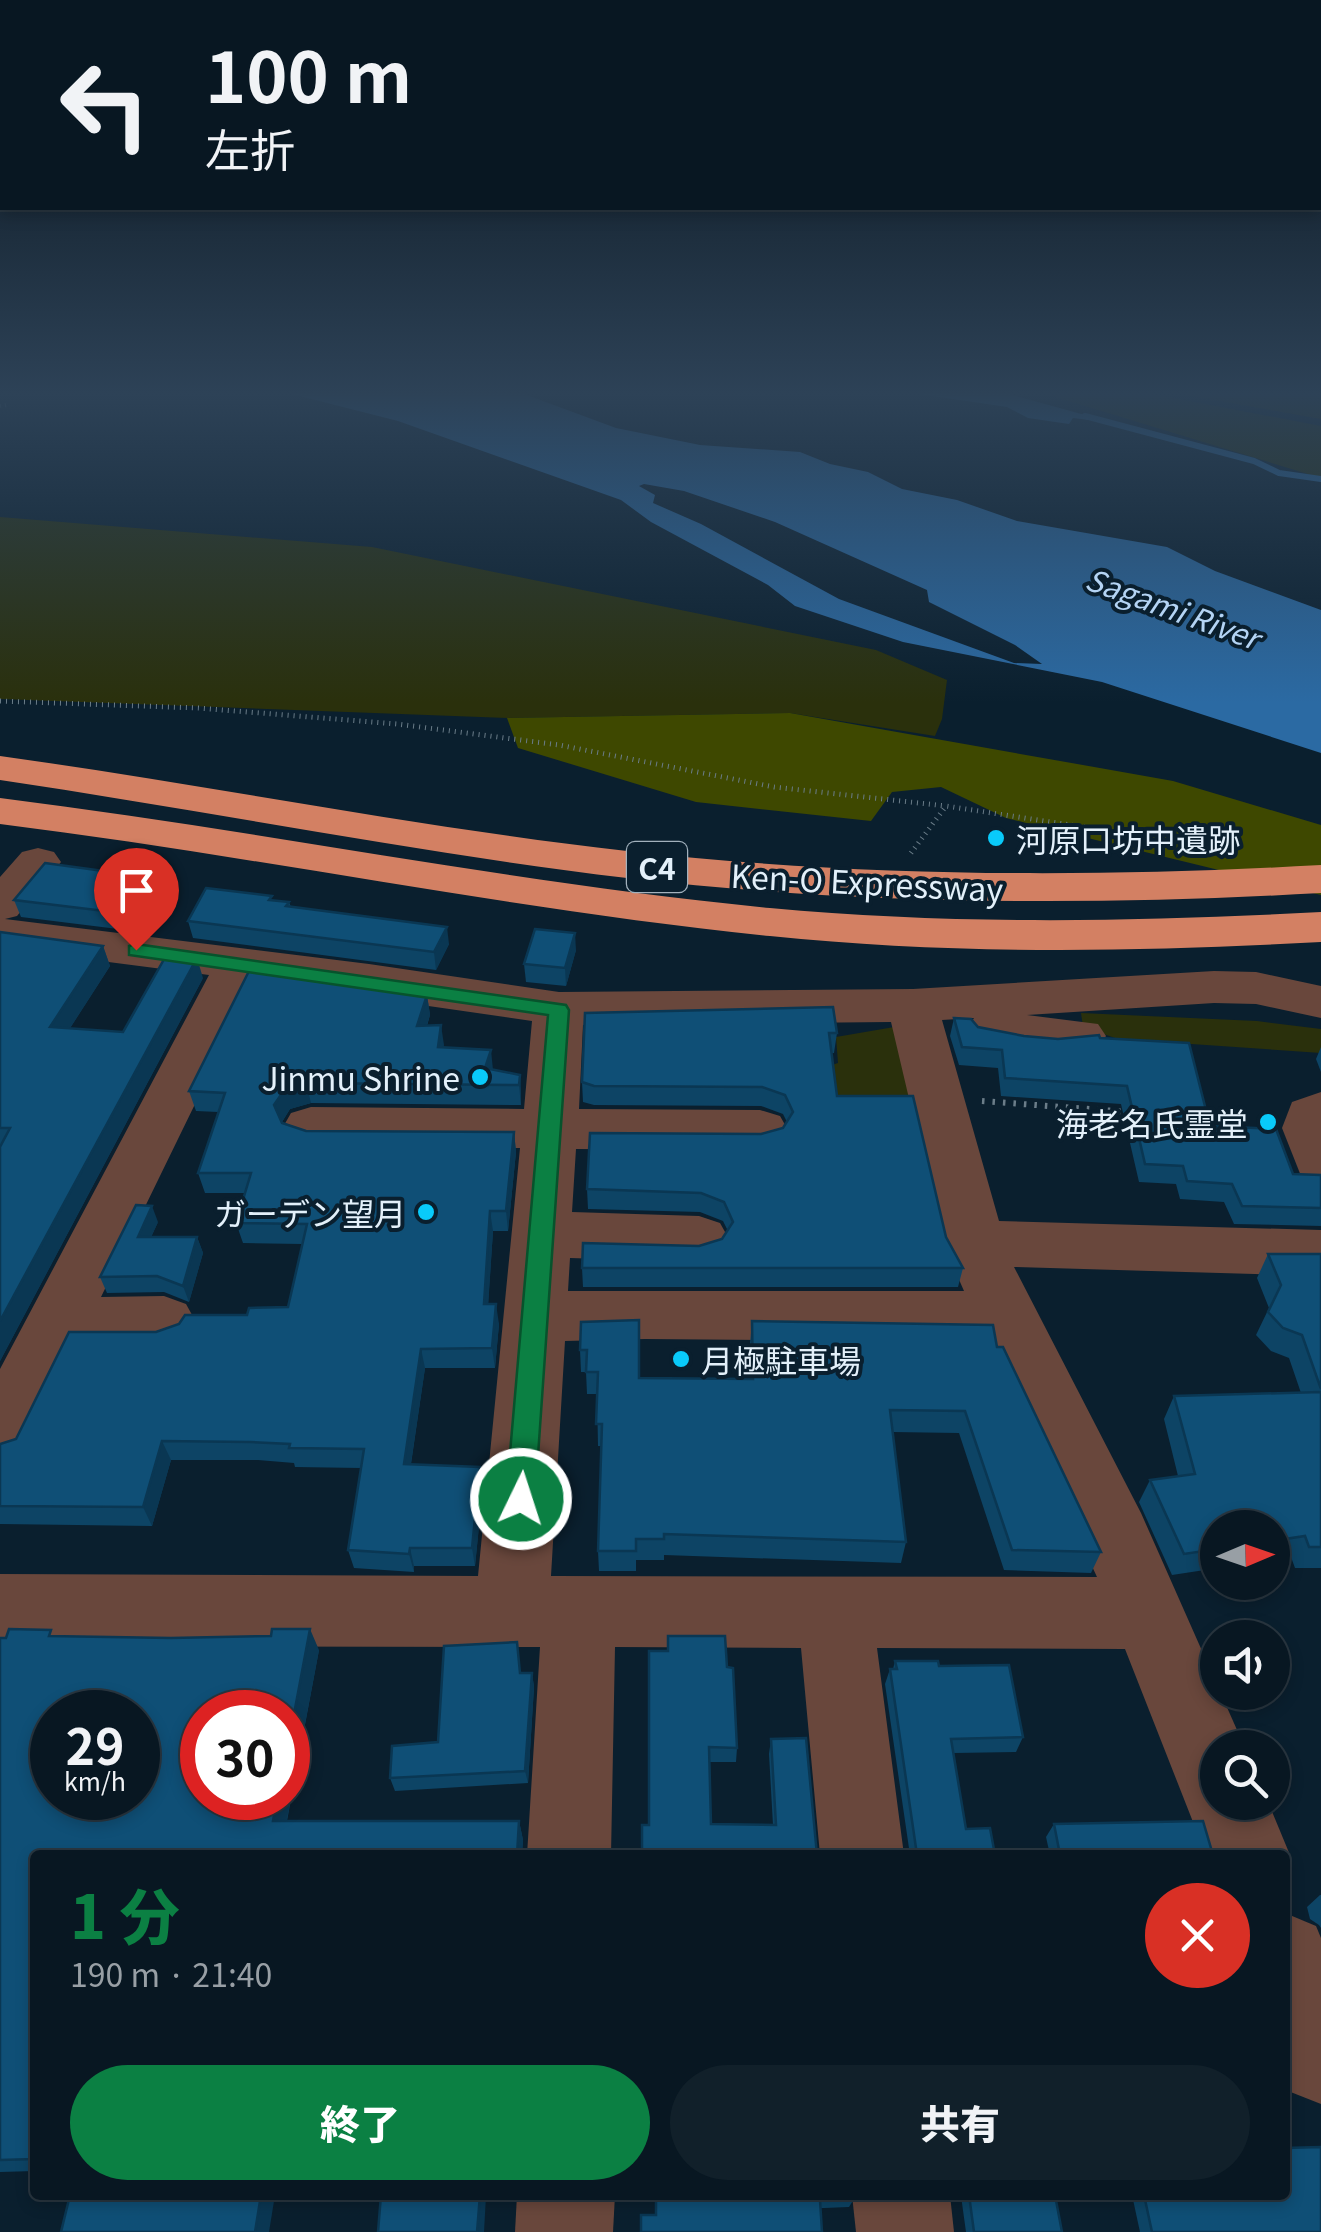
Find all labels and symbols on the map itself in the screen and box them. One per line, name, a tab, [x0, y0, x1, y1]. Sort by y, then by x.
water label: Sagami River	[1080, 555, 1270, 660]
place label: 河原口坊中遺跡	[1016, 815, 1240, 861]
marker: 河原口坊中遺跡	[985, 827, 1007, 849]
road number: C4	[627, 842, 687, 892]
pin	[94, 848, 179, 951]
street label: Ken-O Expressway	[730, 851, 1005, 911]
place label: Jinmu Shrine	[261, 1054, 460, 1100]
marker: Jinmu Shrine	[469, 1066, 491, 1088]
place label: 海老名氏霊堂	[1056, 1099, 1248, 1145]
marker: 海老名氏霊堂	[1257, 1111, 1279, 1133]
place label: ガーデン望月	[214, 1189, 406, 1235]
marker: ガーデン望月	[415, 1201, 437, 1223]
place label: 月極駐車場	[701, 1336, 861, 1382]
marker: 月極駐車場	[670, 1348, 692, 1370]
position arrow	[469, 1447, 573, 1551]
north arrow	[1200, 1510, 1290, 1600]
speed limit sign: 30	[180, 1690, 310, 1820]

